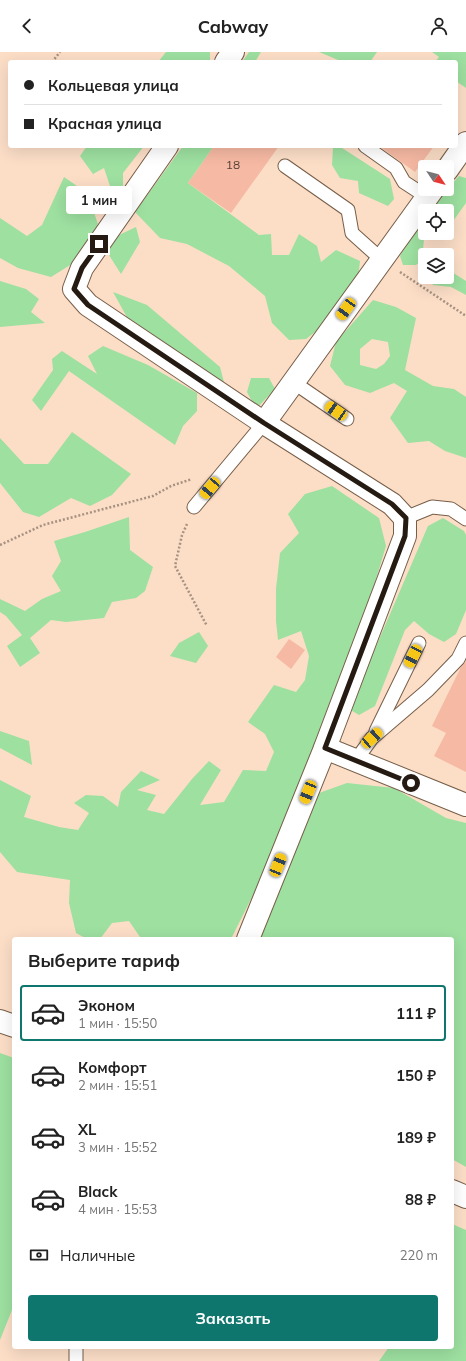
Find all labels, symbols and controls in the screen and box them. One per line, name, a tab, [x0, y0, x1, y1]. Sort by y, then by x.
icon: back	[16, 15, 38, 37]
text: Cabway	[198, 15, 268, 38]
icon: person	[428, 15, 450, 37]
text: Кольцевая улица	[48, 76, 179, 95]
text: Красная улица	[48, 114, 162, 133]
house number: 18	[226, 157, 240, 172]
north arrow	[418, 160, 454, 196]
map controls	[418, 160, 454, 284]
callout: 1 мин	[66, 186, 132, 214]
text: 1 мин	[81, 192, 117, 208]
button: locate	[418, 204, 454, 240]
route end	[90, 235, 108, 253]
button: layers	[418, 248, 454, 284]
car	[334, 296, 358, 322]
car	[323, 399, 349, 423]
car	[198, 475, 222, 501]
car	[402, 643, 424, 669]
car	[359, 726, 385, 750]
route start	[402, 774, 420, 792]
car	[298, 779, 318, 805]
car	[268, 852, 288, 878]
text: Выберите тариф	[28, 949, 180, 972]
icon: car	[30, 995, 66, 1031]
text: Эконом	[78, 996, 135, 1015]
text: 111 ₽	[396, 1004, 436, 1023]
text: 1 мин · 15:50	[78, 1015, 157, 1031]
icon: car	[30, 1057, 66, 1093]
text: Комфорт	[78, 1058, 147, 1077]
text: 150 ₽	[396, 1066, 436, 1085]
text: 2 мин · 15:51	[78, 1077, 157, 1093]
icon: car	[30, 1119, 66, 1155]
text: XL	[78, 1120, 96, 1139]
text: 189 ₽	[396, 1128, 436, 1147]
text: 3 мин · 15:52	[78, 1139, 157, 1155]
icon: car	[30, 1181, 66, 1217]
text: Black	[78, 1182, 117, 1201]
text: 88 ₽	[405, 1190, 436, 1209]
text: 4 мин · 15:53	[78, 1201, 157, 1217]
icon: cash	[28, 1244, 50, 1266]
text: Наличные	[60, 1246, 135, 1265]
text: 220 m	[400, 1247, 438, 1263]
button: Заказать	[28, 1295, 438, 1341]

